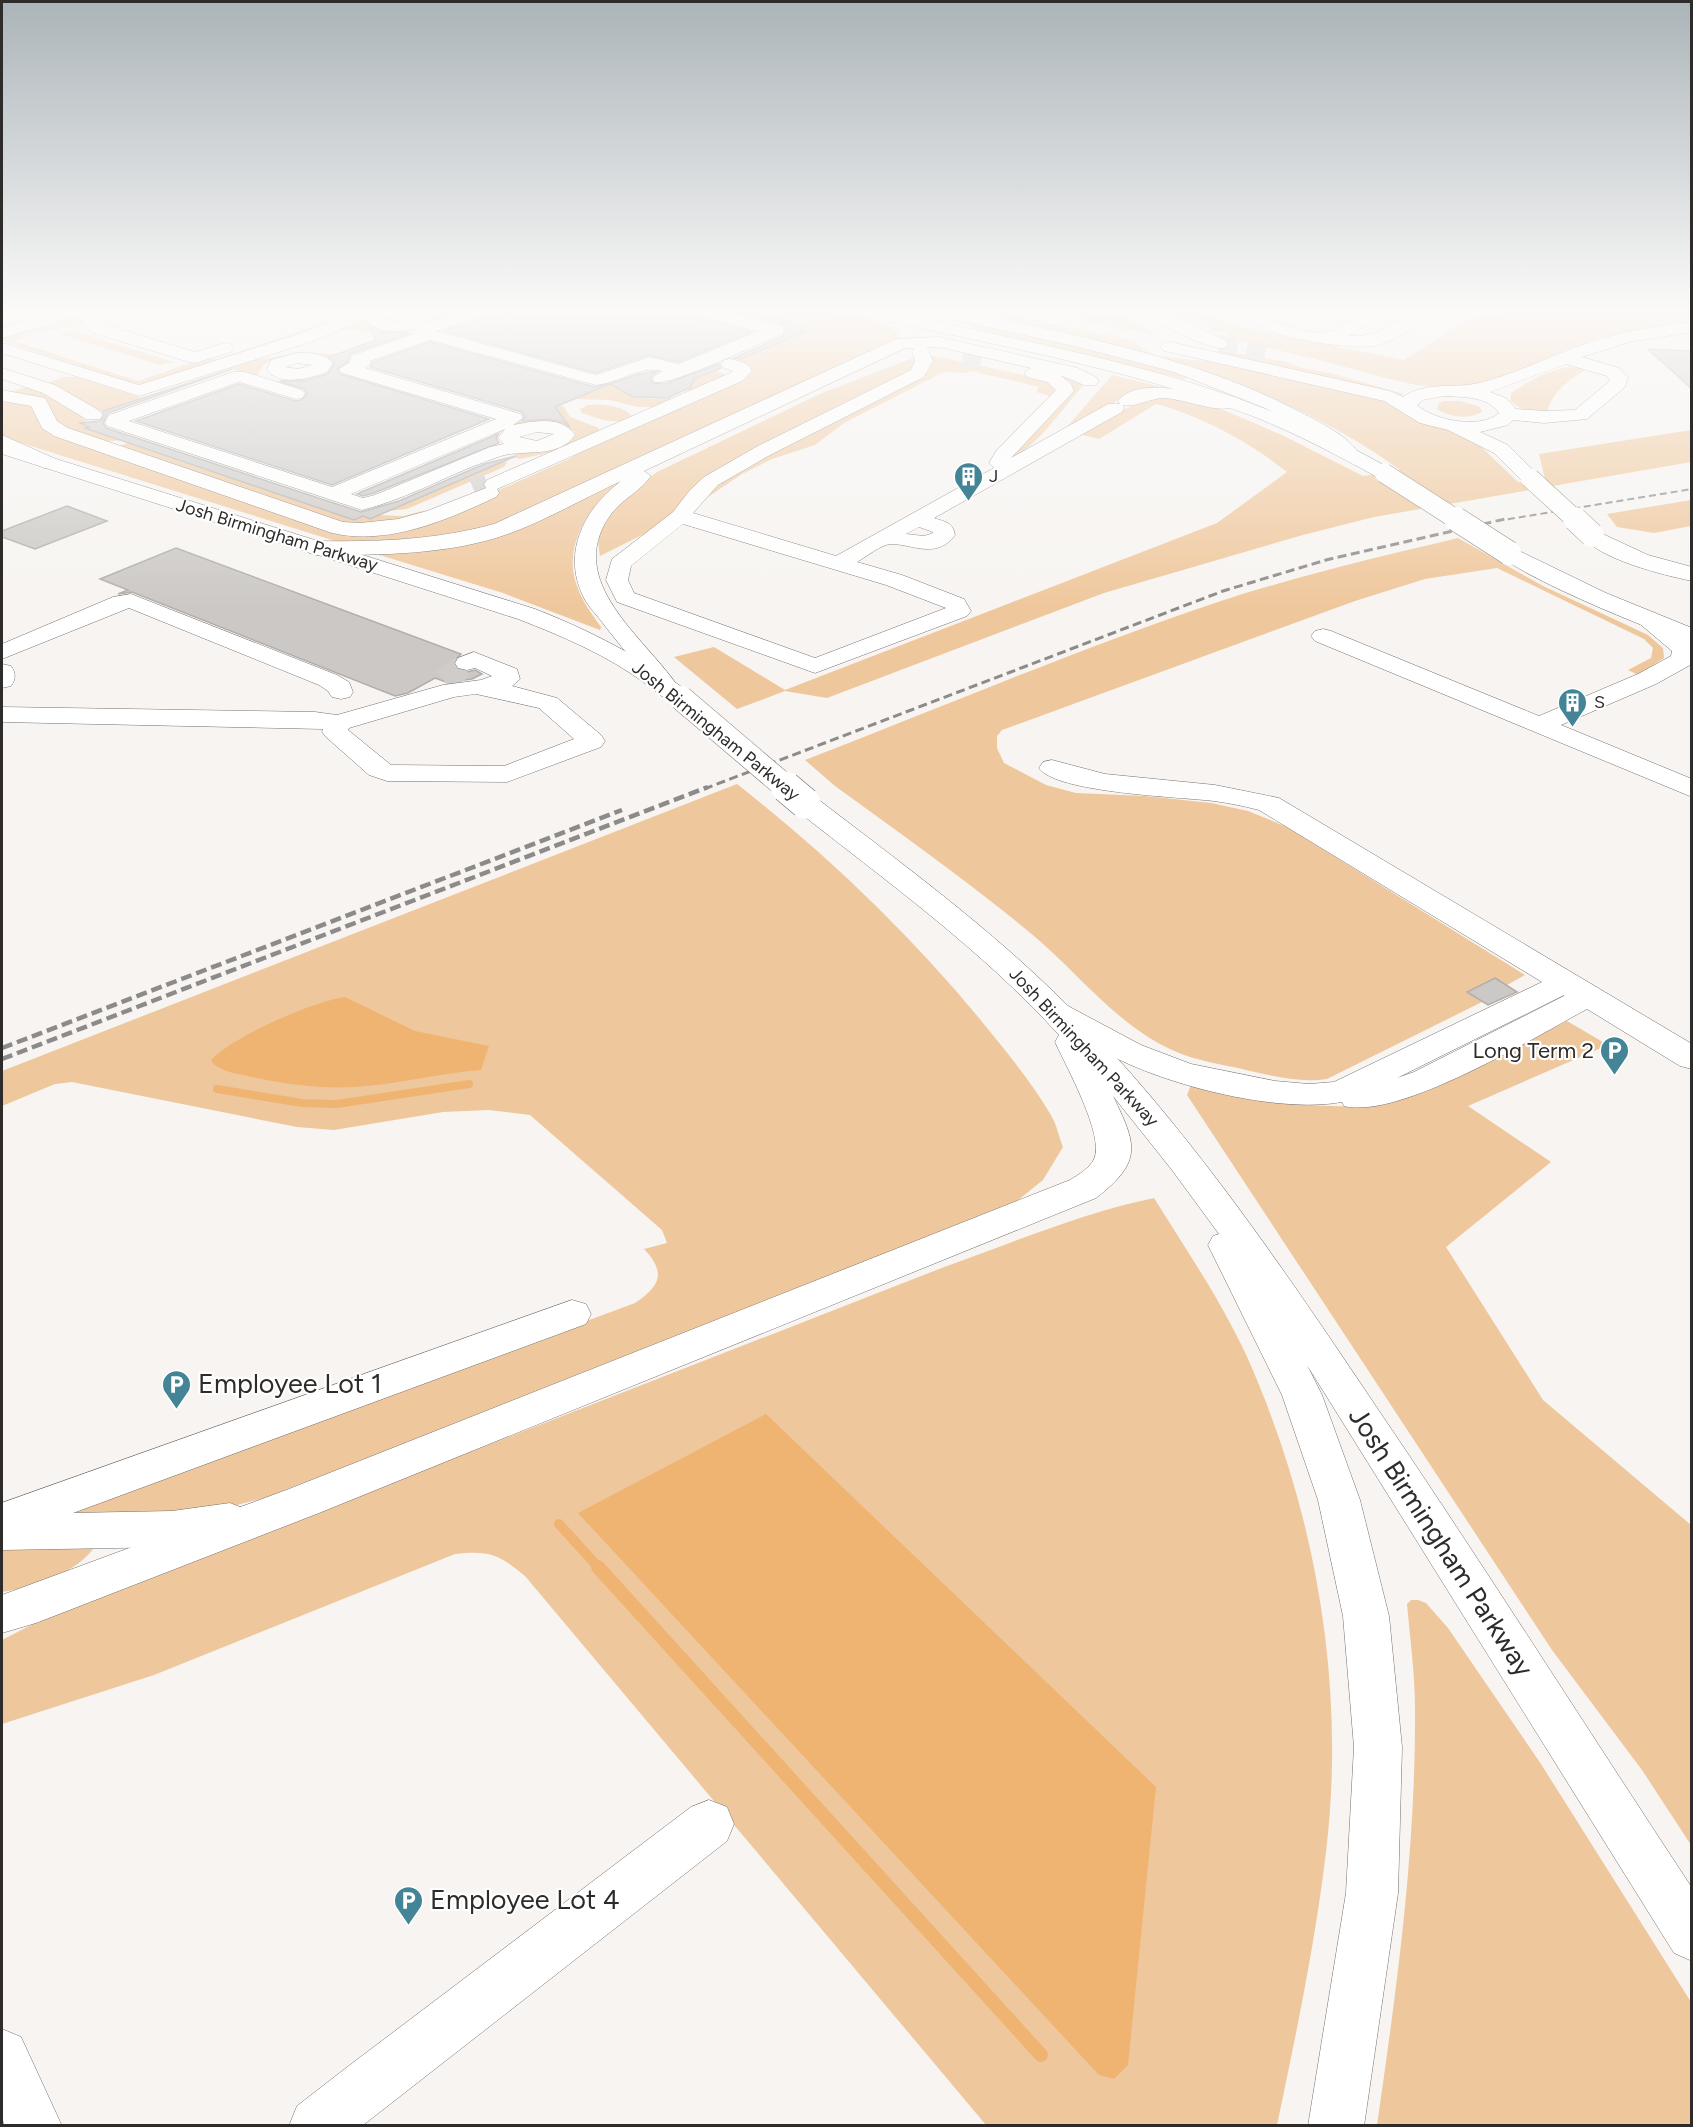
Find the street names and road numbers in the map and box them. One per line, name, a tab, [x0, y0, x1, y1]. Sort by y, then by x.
street label: Josh Birmingham Parkway	[174, 494, 381, 576]
street label: Josh Birmingham Parkway	[628, 657, 805, 806]
street label: Josh Birmingham Parkway	[1004, 963, 1164, 1132]
street label: Josh Birmingham Parkway	[1342, 1401, 1541, 1683]

